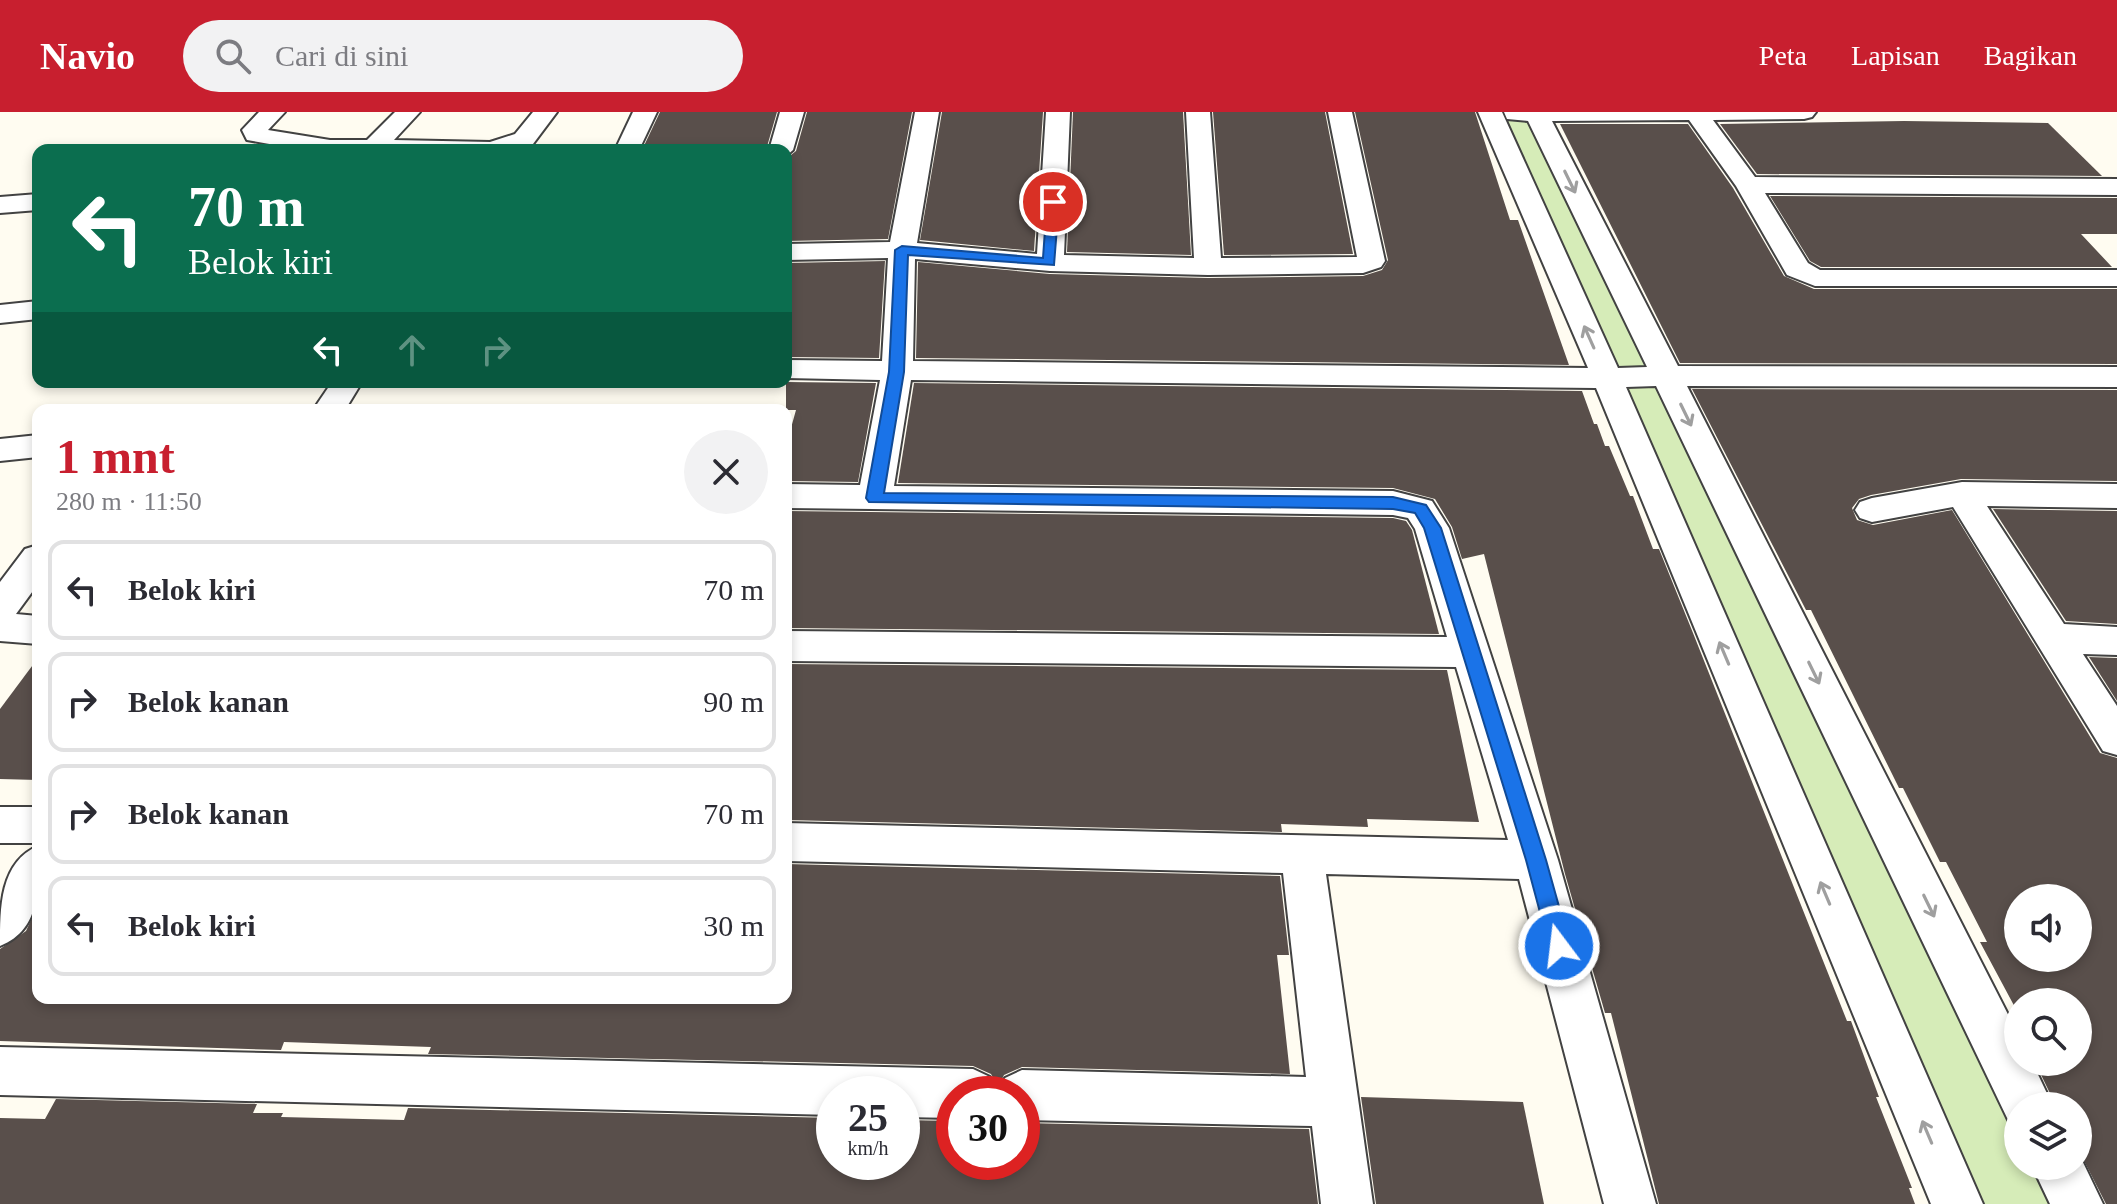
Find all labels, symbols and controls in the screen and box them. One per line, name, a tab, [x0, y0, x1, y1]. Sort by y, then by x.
search box	[183, 20, 743, 92]
icon: search	[211, 34, 255, 78]
text: Navio	[40, 35, 135, 77]
text: Cari di sini	[275, 39, 408, 72]
text: Peta	[1759, 40, 1807, 71]
text: Lapisan	[1851, 40, 1940, 71]
text: Bagikan	[1984, 40, 2077, 71]
pin	[1019, 168, 1087, 236]
one-way arrow	[1563, 169, 1579, 193]
icon: left	[56, 176, 160, 280]
text: 70 m	[188, 176, 305, 238]
icon: arrive	[1031, 180, 1075, 224]
text: Belok kiri	[188, 242, 333, 282]
one-way arrow	[1581, 325, 1596, 350]
icon: left	[306, 328, 350, 372]
icon: ahead	[390, 328, 434, 372]
icon: right	[474, 328, 518, 372]
one-way arrow	[1679, 403, 1694, 426]
text: 1 mnt	[56, 430, 175, 483]
button: close	[684, 430, 768, 514]
text: 280 m · 11:50	[56, 487, 202, 516]
icon: left	[60, 568, 104, 612]
text: Belok kiri	[128, 573, 256, 606]
text: 70 m	[703, 573, 764, 606]
one-way arrow	[1715, 641, 1730, 666]
one-way arrow	[1807, 661, 1822, 684]
icon: right	[60, 680, 104, 724]
text: Belok kanan	[128, 685, 289, 718]
text: 90 m	[703, 685, 764, 718]
icon: right	[60, 792, 104, 836]
text: Belok kanan	[128, 797, 289, 830]
text: 70 m	[703, 797, 764, 830]
one-way arrow	[1817, 881, 1832, 906]
map controls	[2004, 884, 2092, 1180]
button: sound	[2004, 884, 2092, 972]
one-way arrow	[1922, 893, 1937, 917]
icon: left	[60, 904, 104, 948]
position arrow	[1517, 904, 1601, 988]
text: Belok kiri	[128, 909, 256, 942]
text: 30 m	[703, 909, 764, 942]
button: search	[2004, 988, 2092, 1076]
speed limit sign: 30	[936, 1076, 1040, 1180]
button: layers	[2004, 1092, 2092, 1180]
text: 25	[848, 1095, 888, 1140]
one-way arrow	[1918, 1120, 1933, 1145]
text: km/h	[847, 1137, 889, 1159]

